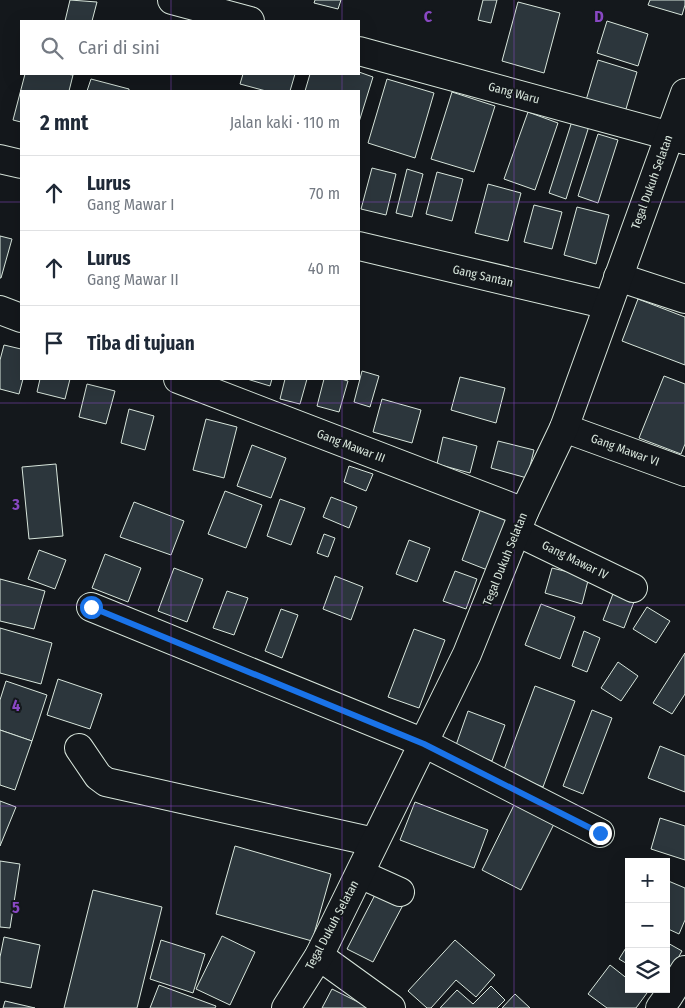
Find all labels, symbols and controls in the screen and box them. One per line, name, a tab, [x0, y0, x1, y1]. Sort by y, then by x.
text: C	[424, 7, 433, 26]
text: D	[594, 7, 604, 26]
search box	[20, 20, 360, 75]
icon: search	[38, 34, 66, 62]
text: Cari di sini	[78, 36, 160, 59]
street label: Gang Waru	[487, 79, 541, 107]
text: 2 mnt	[40, 110, 89, 136]
text: Jalan kaki · 110 m	[230, 113, 340, 132]
street label: Tegal Dukuh Selatan	[628, 133, 676, 231]
text: Lurus	[87, 172, 131, 195]
icon: ahead	[40, 179, 68, 207]
text: 70 m	[309, 184, 340, 203]
text: Gang Mawar I	[87, 195, 175, 214]
text: Lurus	[87, 247, 131, 270]
icon: ahead	[40, 254, 68, 282]
text: 40 m	[308, 259, 340, 278]
street label: Gang Santan	[451, 262, 515, 290]
text: Gang Mawar II	[87, 270, 179, 289]
icon: arrive	[40, 329, 68, 357]
text: Tiba di tujuan	[87, 332, 195, 355]
street label: Gang Mawar III	[315, 427, 387, 465]
street label: Gang Mawar VI	[589, 431, 661, 469]
text: 3	[11, 495, 20, 514]
street label: Tegal Dukuh Selatan	[480, 510, 530, 608]
street label: Gang Mawar IV	[540, 538, 611, 582]
route start	[80, 596, 103, 619]
text: 4	[12, 696, 20, 715]
route end	[589, 822, 612, 845]
map controls	[625, 858, 670, 993]
button: +	[625, 858, 670, 903]
street label: Tegal Dukuh Selatan	[303, 878, 361, 972]
text: 5	[12, 898, 20, 917]
button: −	[625, 903, 670, 948]
button: layers	[625, 948, 670, 993]

